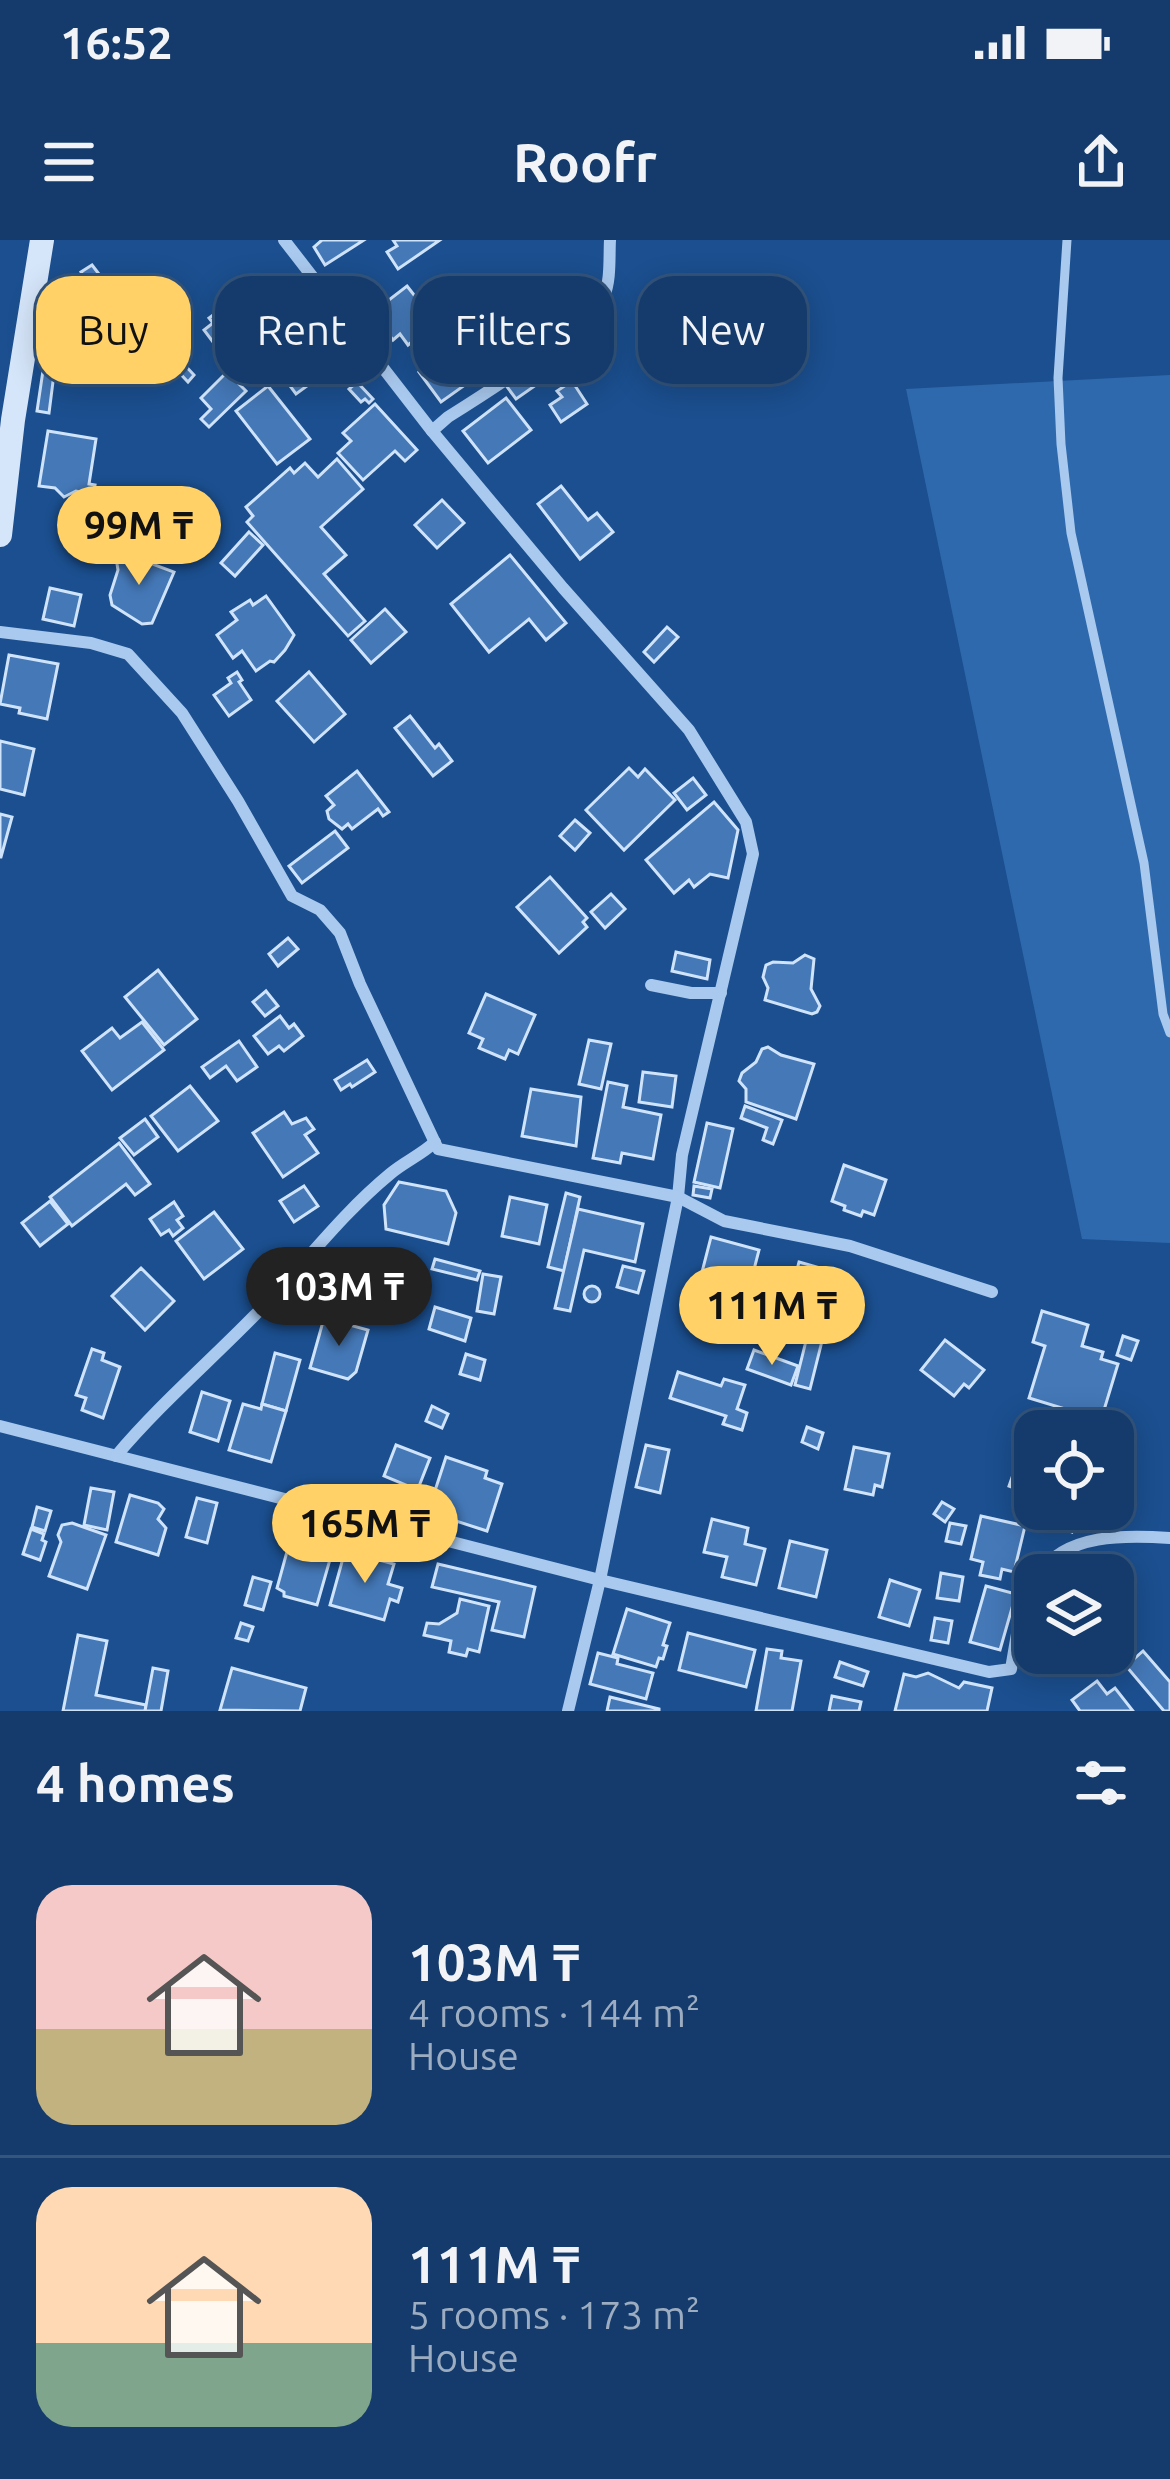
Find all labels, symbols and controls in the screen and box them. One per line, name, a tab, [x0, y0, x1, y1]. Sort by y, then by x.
text: 16:52	[60, 17, 173, 68]
icon: menu	[36, 129, 102, 195]
icon: share	[1068, 129, 1134, 195]
text: Roofr	[513, 132, 657, 192]
chip: Buy	[36, 276, 191, 384]
chip: Rent	[215, 276, 389, 384]
chip: Filters	[413, 276, 614, 384]
chip: New	[638, 276, 807, 384]
pin: 99M ₸	[55, 486, 223, 588]
text: 99M ₸	[84, 503, 194, 546]
pin: 103M ₸	[241, 1247, 437, 1349]
text: 103M ₸	[273, 1264, 405, 1307]
pin: 111M ₸	[674, 1266, 870, 1368]
text: 111M ₸	[706, 1283, 838, 1326]
map controls	[1014, 1410, 1134, 1674]
button: locate	[1014, 1410, 1134, 1530]
pin: 165M ₸	[267, 1484, 463, 1586]
text: 165M ₸	[299, 1501, 431, 1544]
button: layers	[1014, 1554, 1134, 1674]
icon: filters	[1068, 1750, 1134, 1816]
text: 4 homes	[36, 1754, 235, 1812]
icon: home	[132, 1933, 276, 2077]
text: 103M ₸	[408, 1933, 581, 1991]
text: 4 rooms · 144 m²	[408, 1991, 700, 2034]
text: House	[408, 2034, 519, 2077]
icon: home	[132, 2235, 276, 2379]
text: 111M ₸	[408, 2235, 581, 2293]
text: 5 rooms · 173 m²	[408, 2293, 700, 2336]
text: House	[408, 2336, 519, 2379]

